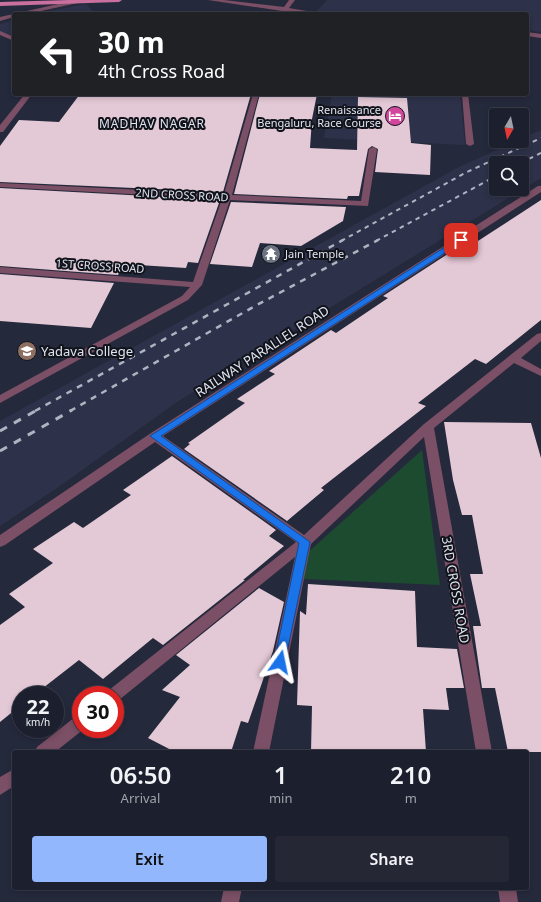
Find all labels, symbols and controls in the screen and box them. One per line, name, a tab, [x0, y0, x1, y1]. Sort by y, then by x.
text: 30 m	[98, 23, 165, 61]
icon: left	[32, 28, 84, 80]
text: 4th Cross Road	[98, 59, 225, 83]
place label: Renaissance Bengaluru, Race Course	[257, 102, 381, 130]
hotel icon: Renaissance Bengaluru, Race Course	[384, 105, 406, 127]
north arrow	[489, 108, 529, 148]
map controls	[489, 108, 529, 196]
district label: MADHAV NAGAR	[99, 115, 205, 132]
button: search	[489, 156, 529, 196]
street label: 2ND CROSS ROAD	[135, 185, 229, 204]
pin	[444, 223, 478, 257]
icon: arrive	[450, 229, 472, 251]
temple icon: Jain Temple	[260, 243, 282, 265]
place label: Jain Temple	[284, 246, 344, 261]
street label: 1ST CROSS ROAD	[55, 255, 145, 276]
street label: RAILWAY PARALLEL ROAD	[192, 301, 332, 401]
school or university icon: Yadava College	[16, 340, 38, 362]
place label: Yadava College	[41, 342, 133, 360]
street label: 3RD CROSS ROAD	[438, 535, 474, 645]
position arrow	[259, 641, 301, 683]
speed limit sign: 30	[72, 686, 124, 738]
text: 22	[27, 693, 49, 720]
text: km/h	[26, 715, 50, 729]
text: 06:50	[110, 758, 171, 791]
text: 1	[274, 758, 288, 791]
text: 210	[390, 758, 431, 791]
text: Arrival	[121, 789, 160, 807]
text: min	[269, 789, 292, 807]
text: m	[405, 789, 417, 807]
button: Exit	[32, 836, 267, 882]
button: Share	[275, 836, 509, 882]

